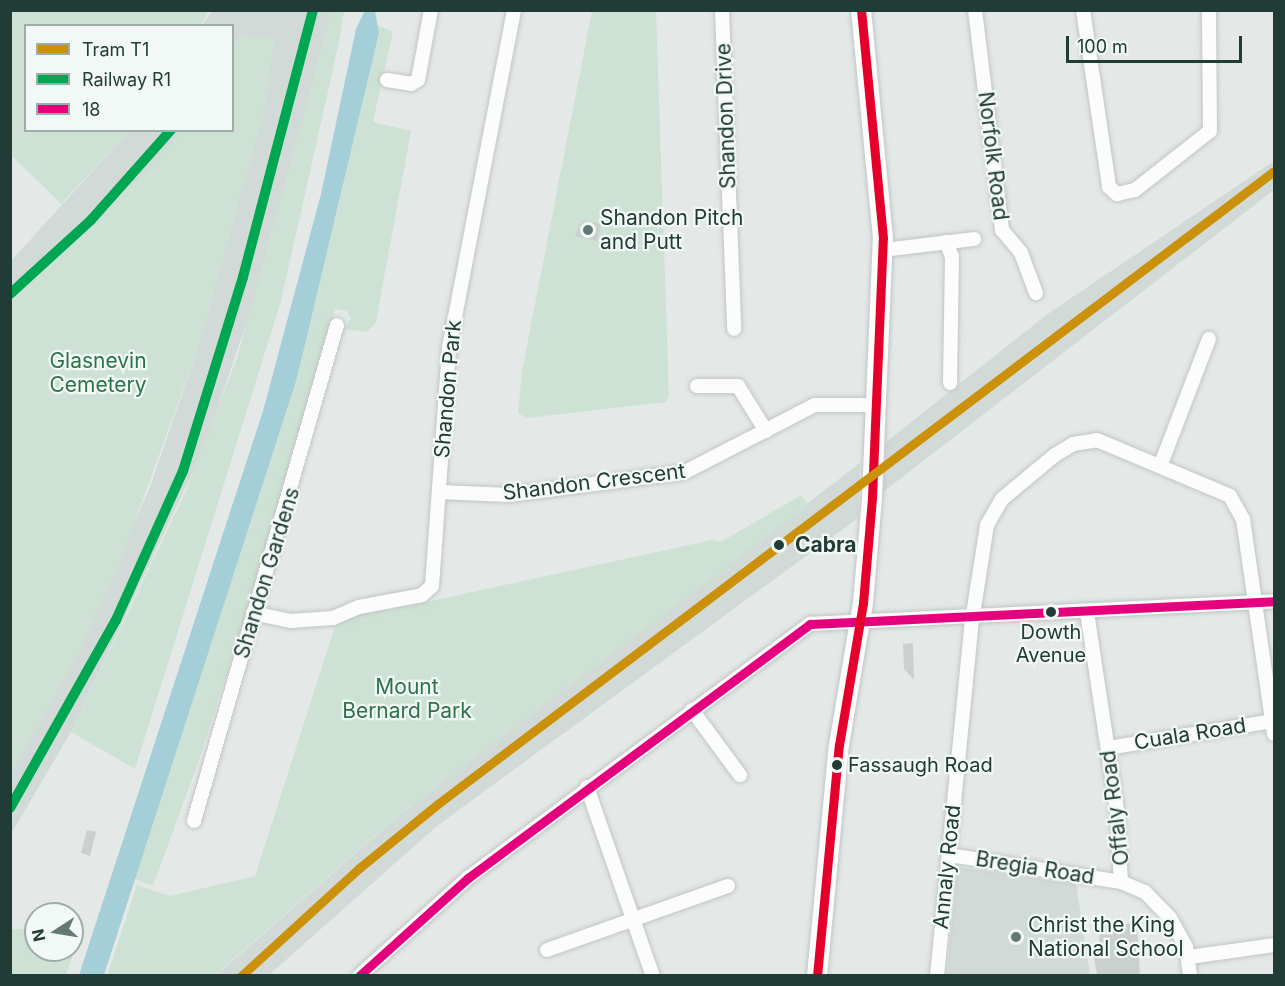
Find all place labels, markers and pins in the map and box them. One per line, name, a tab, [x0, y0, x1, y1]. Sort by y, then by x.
place label: Shandon Pitch and Putt	[600, 205, 743, 255]
marker: Shandon Pitch and Putt	[581, 223, 595, 237]
place label: Cabra	[795, 532, 856, 558]
marker: Cabra	[768, 534, 790, 556]
marker: Dowth Avenue	[1045, 606, 1057, 618]
place label: Dowth Avenue	[1016, 621, 1086, 668]
place label: Fassaugh Road	[848, 753, 993, 777]
marker: Fassaugh Road	[831, 759, 843, 771]
place label: Christ the King National School	[1028, 912, 1184, 962]
marker: Christ the King National School	[1009, 930, 1023, 944]

